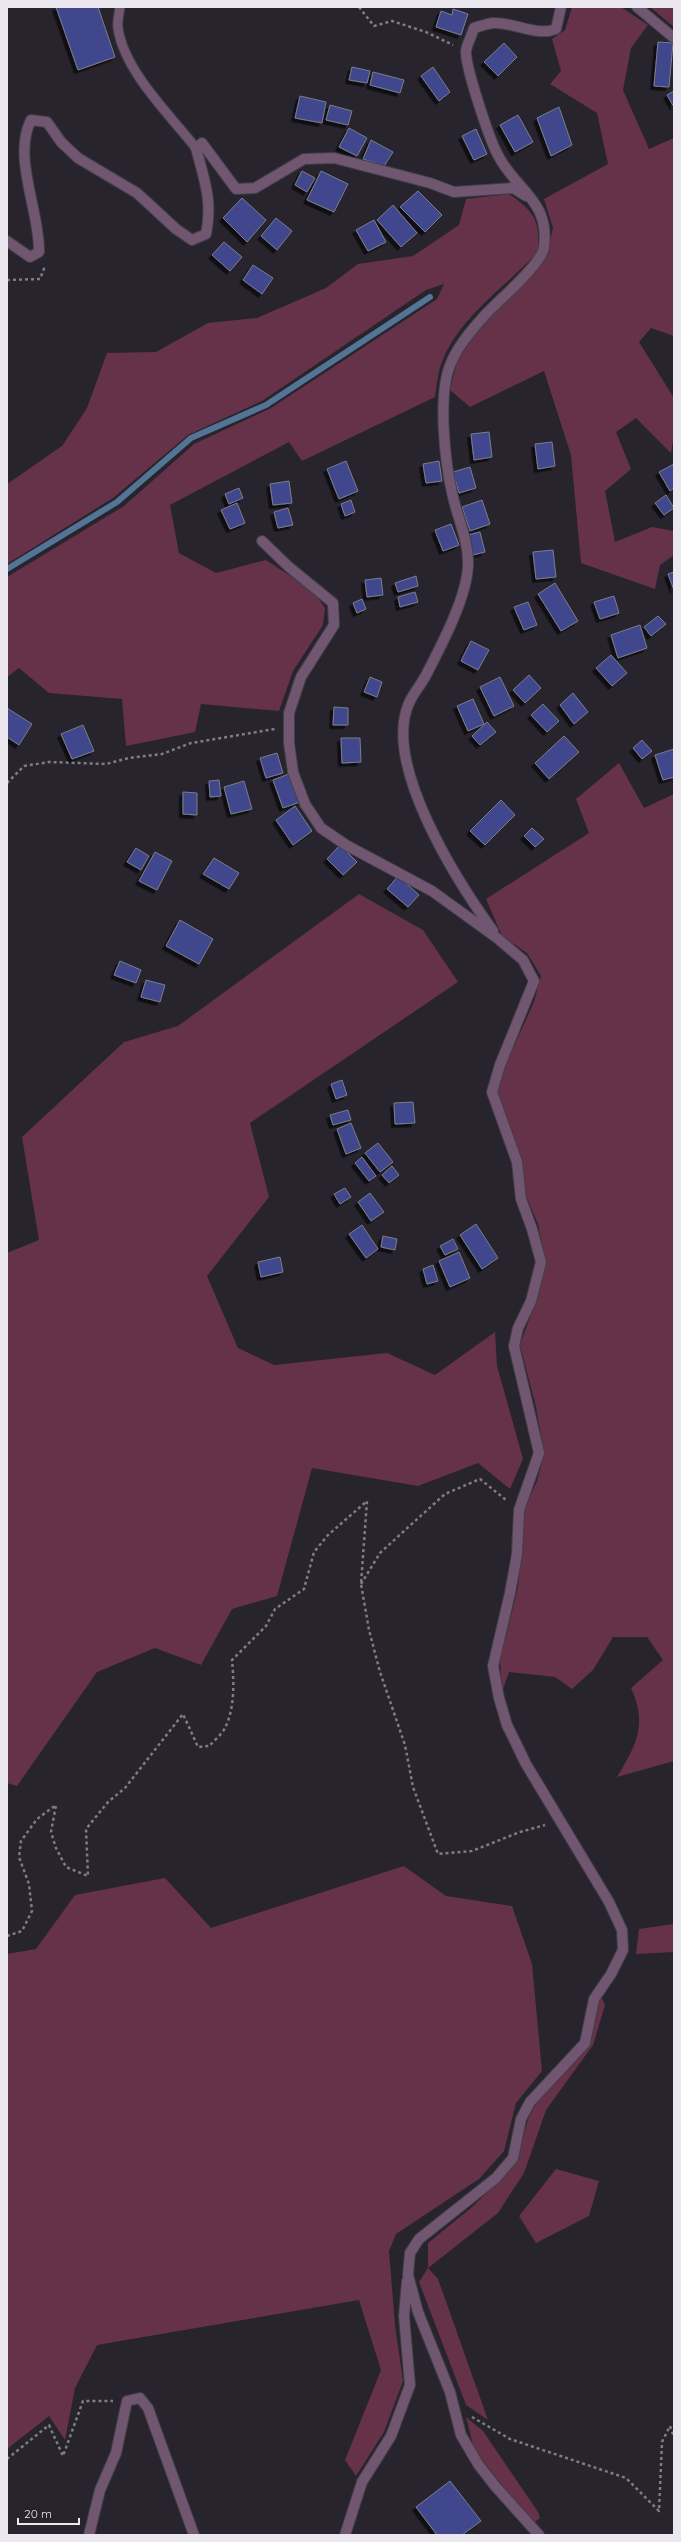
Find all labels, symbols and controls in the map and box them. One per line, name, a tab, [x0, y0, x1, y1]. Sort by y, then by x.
scale bar	[18, 2500, 79, 2526]
text: 20 m	[24, 2506, 52, 2521]

